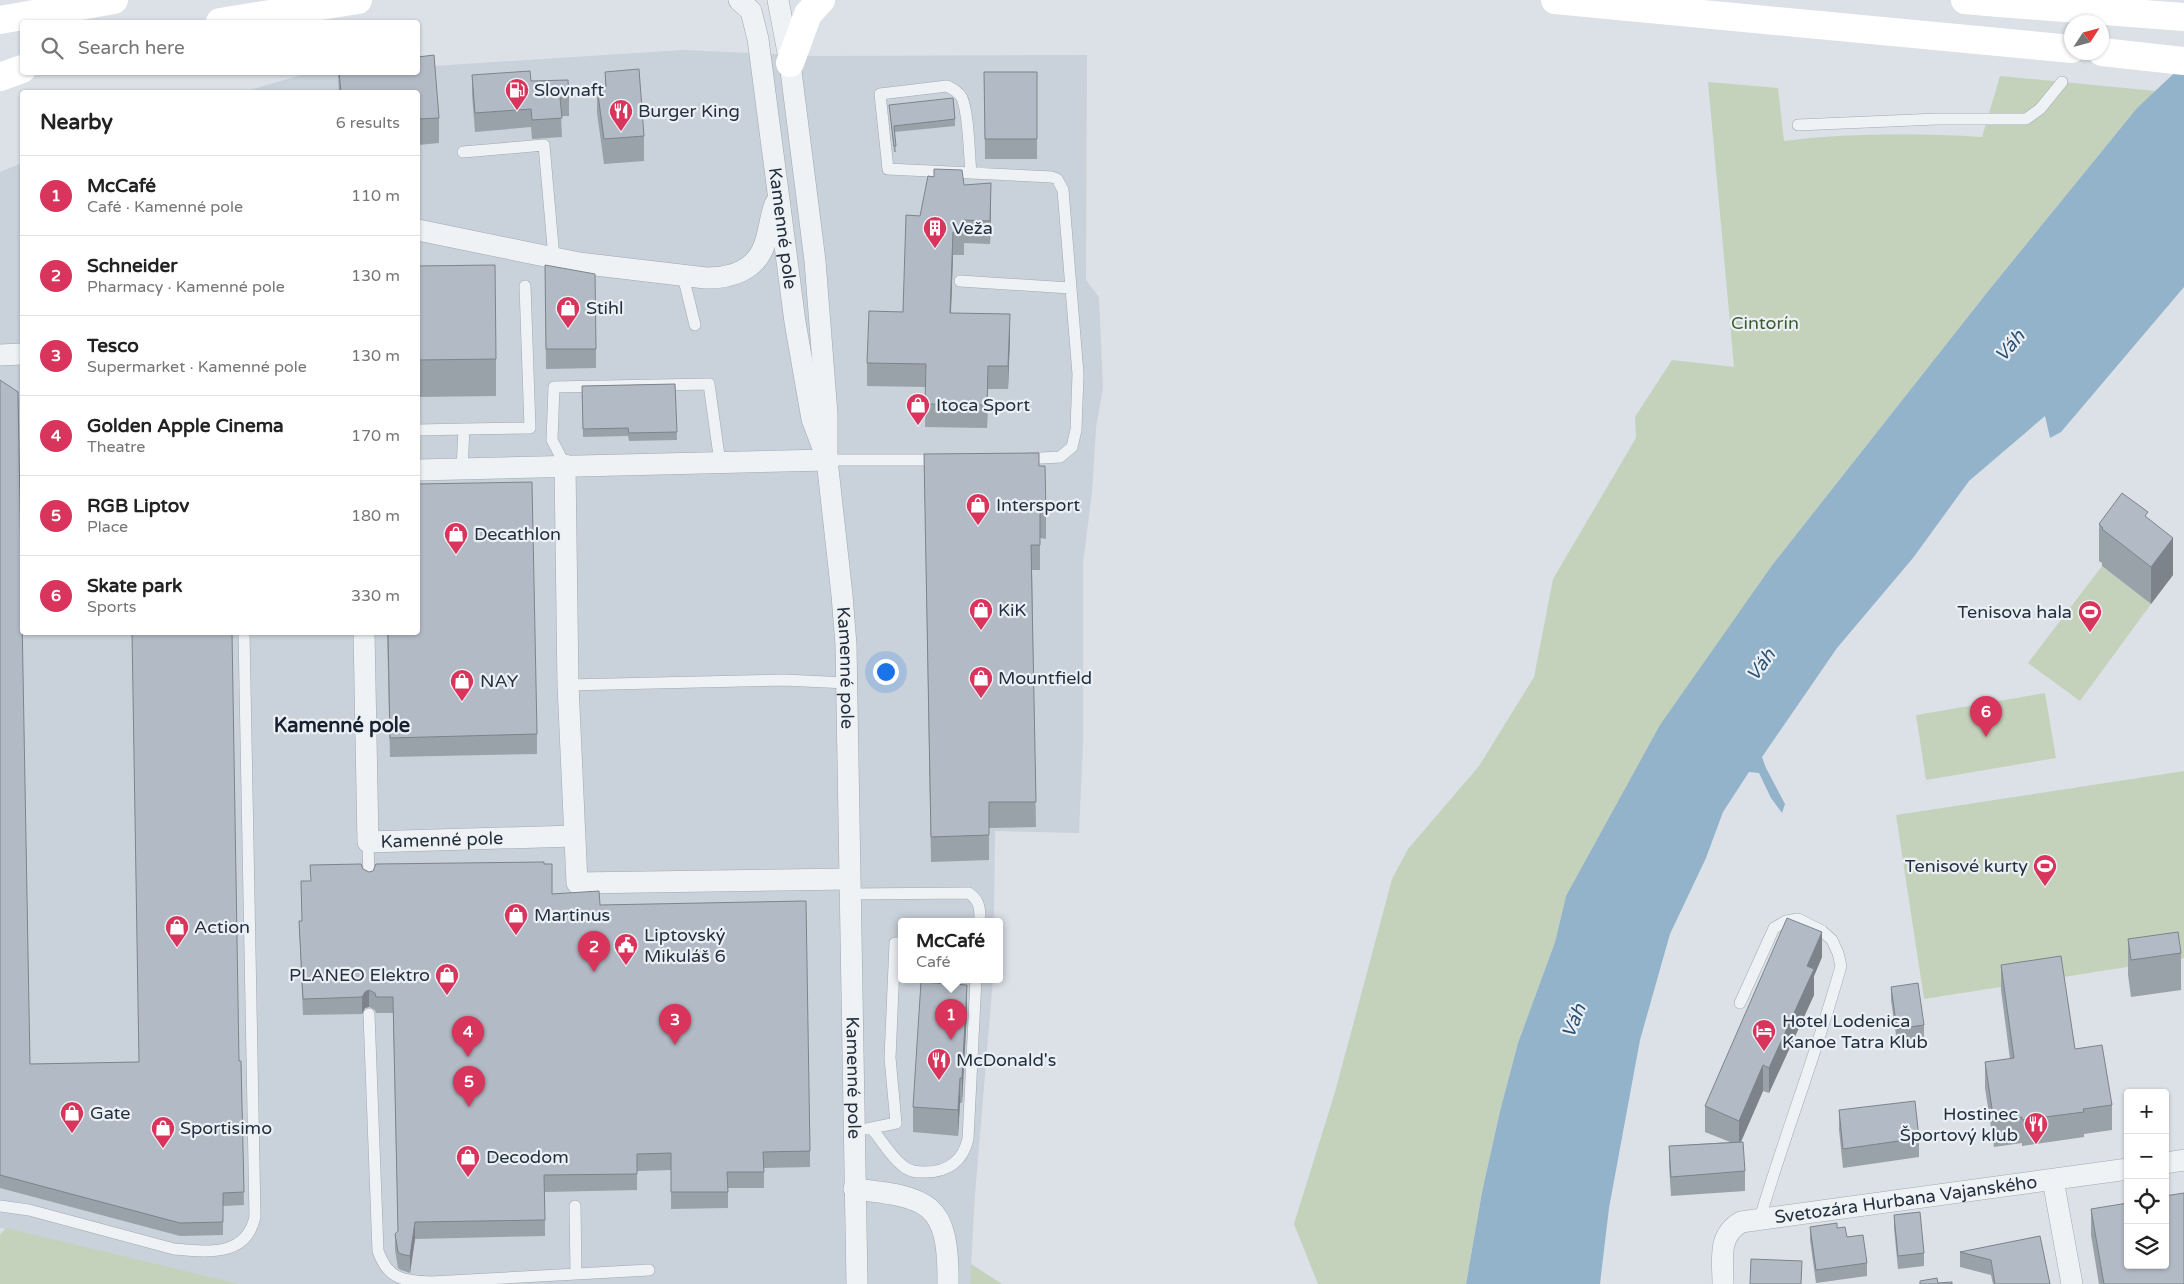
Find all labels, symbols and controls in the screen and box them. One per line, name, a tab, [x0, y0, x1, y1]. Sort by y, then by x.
north arrow	[2064, 15, 2109, 60]
search box	[20, 20, 420, 75]
icon: search	[38, 34, 66, 62]
text: Search here	[78, 37, 185, 59]
fuel station icon: Slovnaft	[504, 77, 530, 111]
place label: Slovnaft	[534, 79, 604, 101]
restaurant icon: Burger King	[608, 98, 634, 132]
place label: Burger King	[638, 100, 740, 122]
text: Nearby	[40, 110, 113, 135]
text: 6 results	[336, 113, 400, 133]
street label: Kamenné pole	[764, 166, 802, 291]
text: McCafé	[87, 175, 156, 197]
text: 1	[51, 186, 61, 206]
text: 110 m	[351, 186, 400, 206]
text: Café · Kamenné pole	[87, 197, 243, 217]
building icon: Veža	[922, 215, 948, 249]
place label: Veža	[952, 217, 993, 239]
text: Schneider	[87, 255, 177, 277]
text: 2	[51, 266, 61, 286]
text: 130 m	[351, 266, 400, 286]
text: Pharmacy · Kamenné pole	[87, 277, 285, 297]
shop icon: Stihl	[555, 295, 581, 329]
place label: Stihl	[586, 297, 624, 319]
park label: Cintorín	[1731, 312, 1799, 334]
water label: Váh	[1991, 325, 2030, 366]
text: Tesco	[87, 335, 139, 357]
text: 3	[51, 346, 61, 366]
text: 130 m	[351, 346, 400, 366]
text: Supermarket · Kamenné pole	[87, 357, 307, 377]
shop icon: Itoca Sport	[905, 392, 931, 426]
place label: Itoca Sport	[936, 394, 1030, 416]
text: Golden Apple Cinema	[87, 415, 284, 437]
text: 4	[51, 426, 61, 446]
text: 170 m	[351, 426, 400, 446]
text: Theatre	[87, 437, 145, 457]
shop icon: Intersport	[965, 492, 991, 526]
place label: Intersport	[996, 494, 1080, 516]
text: RGB Liptov	[87, 495, 189, 517]
text: 5	[51, 506, 61, 526]
text: 180 m	[351, 506, 400, 526]
text: Place	[87, 517, 128, 537]
shop icon: Decathlon	[443, 521, 469, 555]
place label: Decathlon	[474, 523, 561, 545]
text: Skate park	[87, 575, 182, 597]
text: 6	[51, 586, 61, 606]
text: 330 m	[351, 586, 400, 606]
text: Sports	[87, 597, 136, 617]
shop icon: KiK	[968, 597, 994, 631]
place label: KiK	[998, 599, 1026, 621]
sports icon: Tenisova hala	[2077, 599, 2103, 633]
place label: Tenisova hala	[1957, 601, 2072, 623]
street label: Kamenné pole	[832, 606, 858, 729]
water label: Váh	[1742, 644, 1780, 685]
your location	[873, 659, 899, 685]
shop icon: Mountfield	[968, 665, 994, 699]
place label: Mountfield	[998, 667, 1092, 689]
shop icon: NAY	[449, 668, 475, 702]
place label: NAY	[480, 670, 519, 692]
pin: 6	[1970, 696, 2002, 737]
district label: Kamenné pole	[274, 714, 410, 738]
street label: Kamenné pole	[380, 827, 504, 853]
sports icon: Tenisové kurty	[2032, 853, 2058, 887]
place label: Tenisové kurty	[1905, 855, 2028, 877]
shop icon: Martinus	[503, 902, 529, 936]
place label: Martinus	[534, 904, 610, 926]
shop icon: Action	[164, 914, 190, 948]
place label: Action	[194, 916, 250, 938]
popup	[898, 918, 1003, 983]
place label: Liptovský Mikuláš 6	[644, 924, 726, 967]
text: McCafé	[916, 930, 985, 952]
pin: 2	[578, 931, 610, 972]
public building icon: Liptovský Mikuláš 6	[613, 932, 639, 966]
text: Café	[916, 952, 951, 972]
shop icon: PLANEO Elektro	[434, 962, 460, 996]
place label: PLANEO Elektro	[289, 964, 430, 986]
pin: 1	[935, 999, 967, 1040]
water label: Váh	[1557, 1001, 1591, 1041]
pin: 3	[659, 1004, 691, 1045]
place label: Hotel Lodenica Kanoe Tatra Klub	[1782, 1010, 1928, 1053]
pin: 4	[452, 1016, 484, 1057]
street label: Kamenné pole	[841, 1016, 866, 1139]
hotel icon: Hotel Lodenica Kanoe Tatra Klub	[1751, 1018, 1777, 1052]
restaurant icon: McDonald's	[926, 1047, 952, 1081]
place label: McDonald's	[956, 1049, 1056, 1071]
pin: 5	[453, 1066, 485, 1107]
map controls	[2124, 1089, 2169, 1269]
button: +	[2124, 1089, 2169, 1134]
shop icon: Gate	[59, 1100, 85, 1134]
place label: Gate	[90, 1102, 130, 1124]
place label: Hostinec Športový klub	[1900, 1103, 2018, 1146]
restaurant icon: Hostinec Športový klub	[2023, 1111, 2049, 1145]
shop icon: Sportisimo	[150, 1115, 176, 1149]
place label: Sportisimo	[180, 1117, 272, 1139]
button: −	[2124, 1134, 2169, 1179]
shop icon: Decodom	[455, 1144, 481, 1178]
place label: Decodom	[486, 1146, 569, 1168]
street label: Svetozára Hurbana Vajanského	[1773, 1171, 2039, 1228]
button: locate	[2124, 1179, 2169, 1224]
button: layers	[2124, 1224, 2169, 1269]

